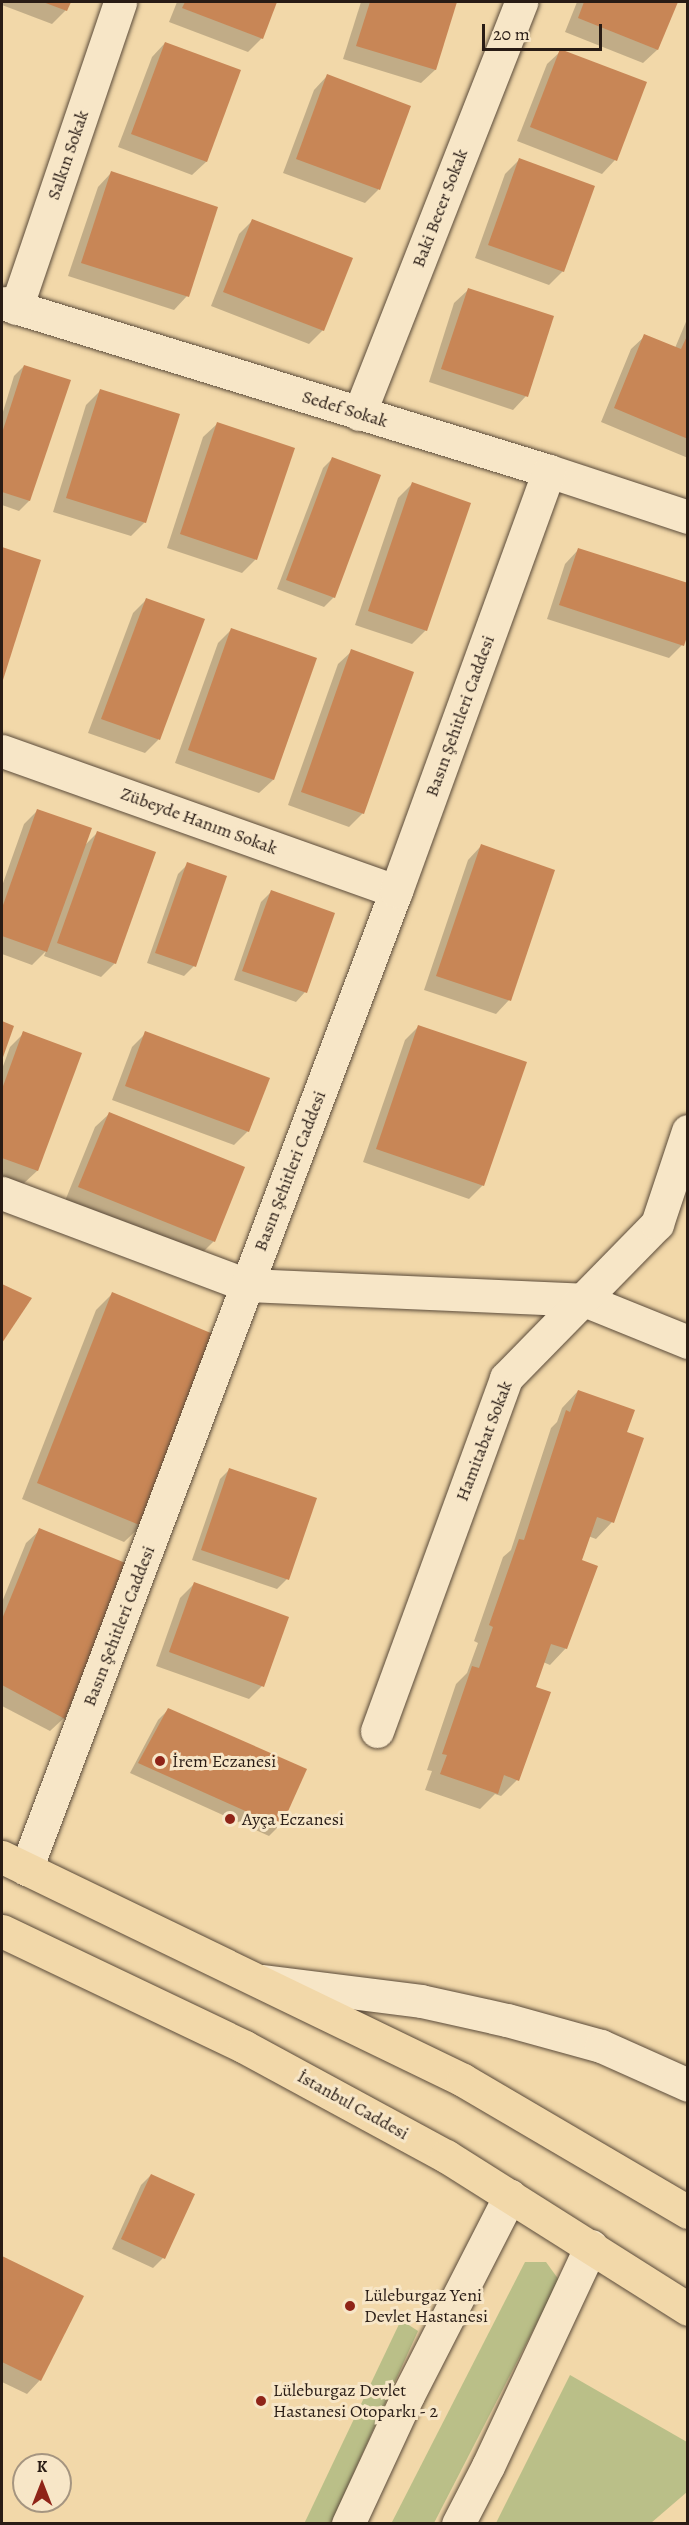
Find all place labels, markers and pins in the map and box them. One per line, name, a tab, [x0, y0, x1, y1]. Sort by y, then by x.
place label: İrem Eczanesi	[172, 1750, 276, 1772]
marker: İrem Eczanesi	[153, 1754, 167, 1768]
place label: Ayça Eczanesi	[242, 1808, 344, 1830]
marker: Ayça Eczanesi	[223, 1812, 237, 1826]
place label: Lüleburgaz Yeni Devlet Hastanesi	[364, 2285, 488, 2328]
marker: Lüleburgaz Yeni Devlet Hastanesi	[341, 2297, 359, 2315]
place label: Lüleburgaz Devlet Hastanesi Otoparkı - 2	[273, 2380, 439, 2422]
marker: Lüleburgaz Devlet Hastanesi Otoparkı - 2	[254, 2394, 268, 2408]

